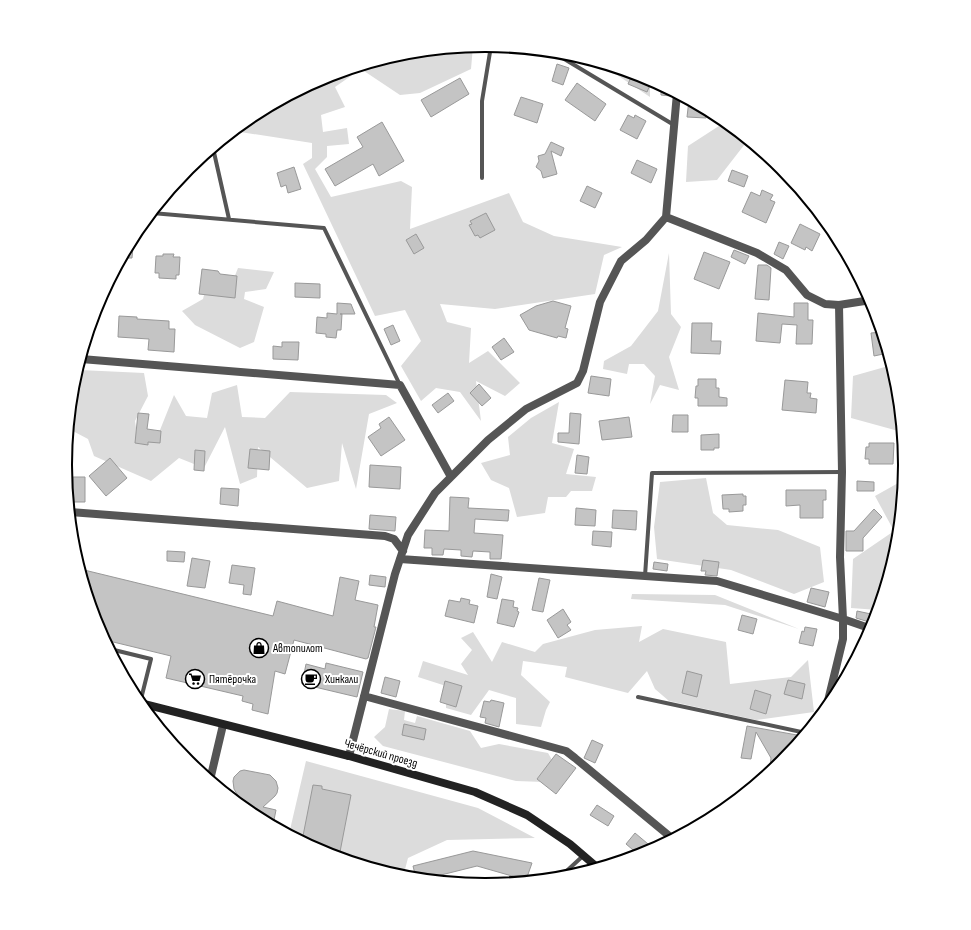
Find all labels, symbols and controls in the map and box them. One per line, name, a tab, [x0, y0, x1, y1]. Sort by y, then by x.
shop icon: Автопилот	[248, 637, 270, 659]
place label: Автопилот	[272, 641, 323, 656]
supermarket icon: Пятёрочка	[184, 668, 206, 690]
cafe icon: Хинкали	[300, 668, 322, 690]
place label: Пятёрочка	[209, 672, 257, 687]
place label: Хинкали	[324, 672, 358, 687]
street label: Чечёрский проезд	[342, 736, 419, 771]

